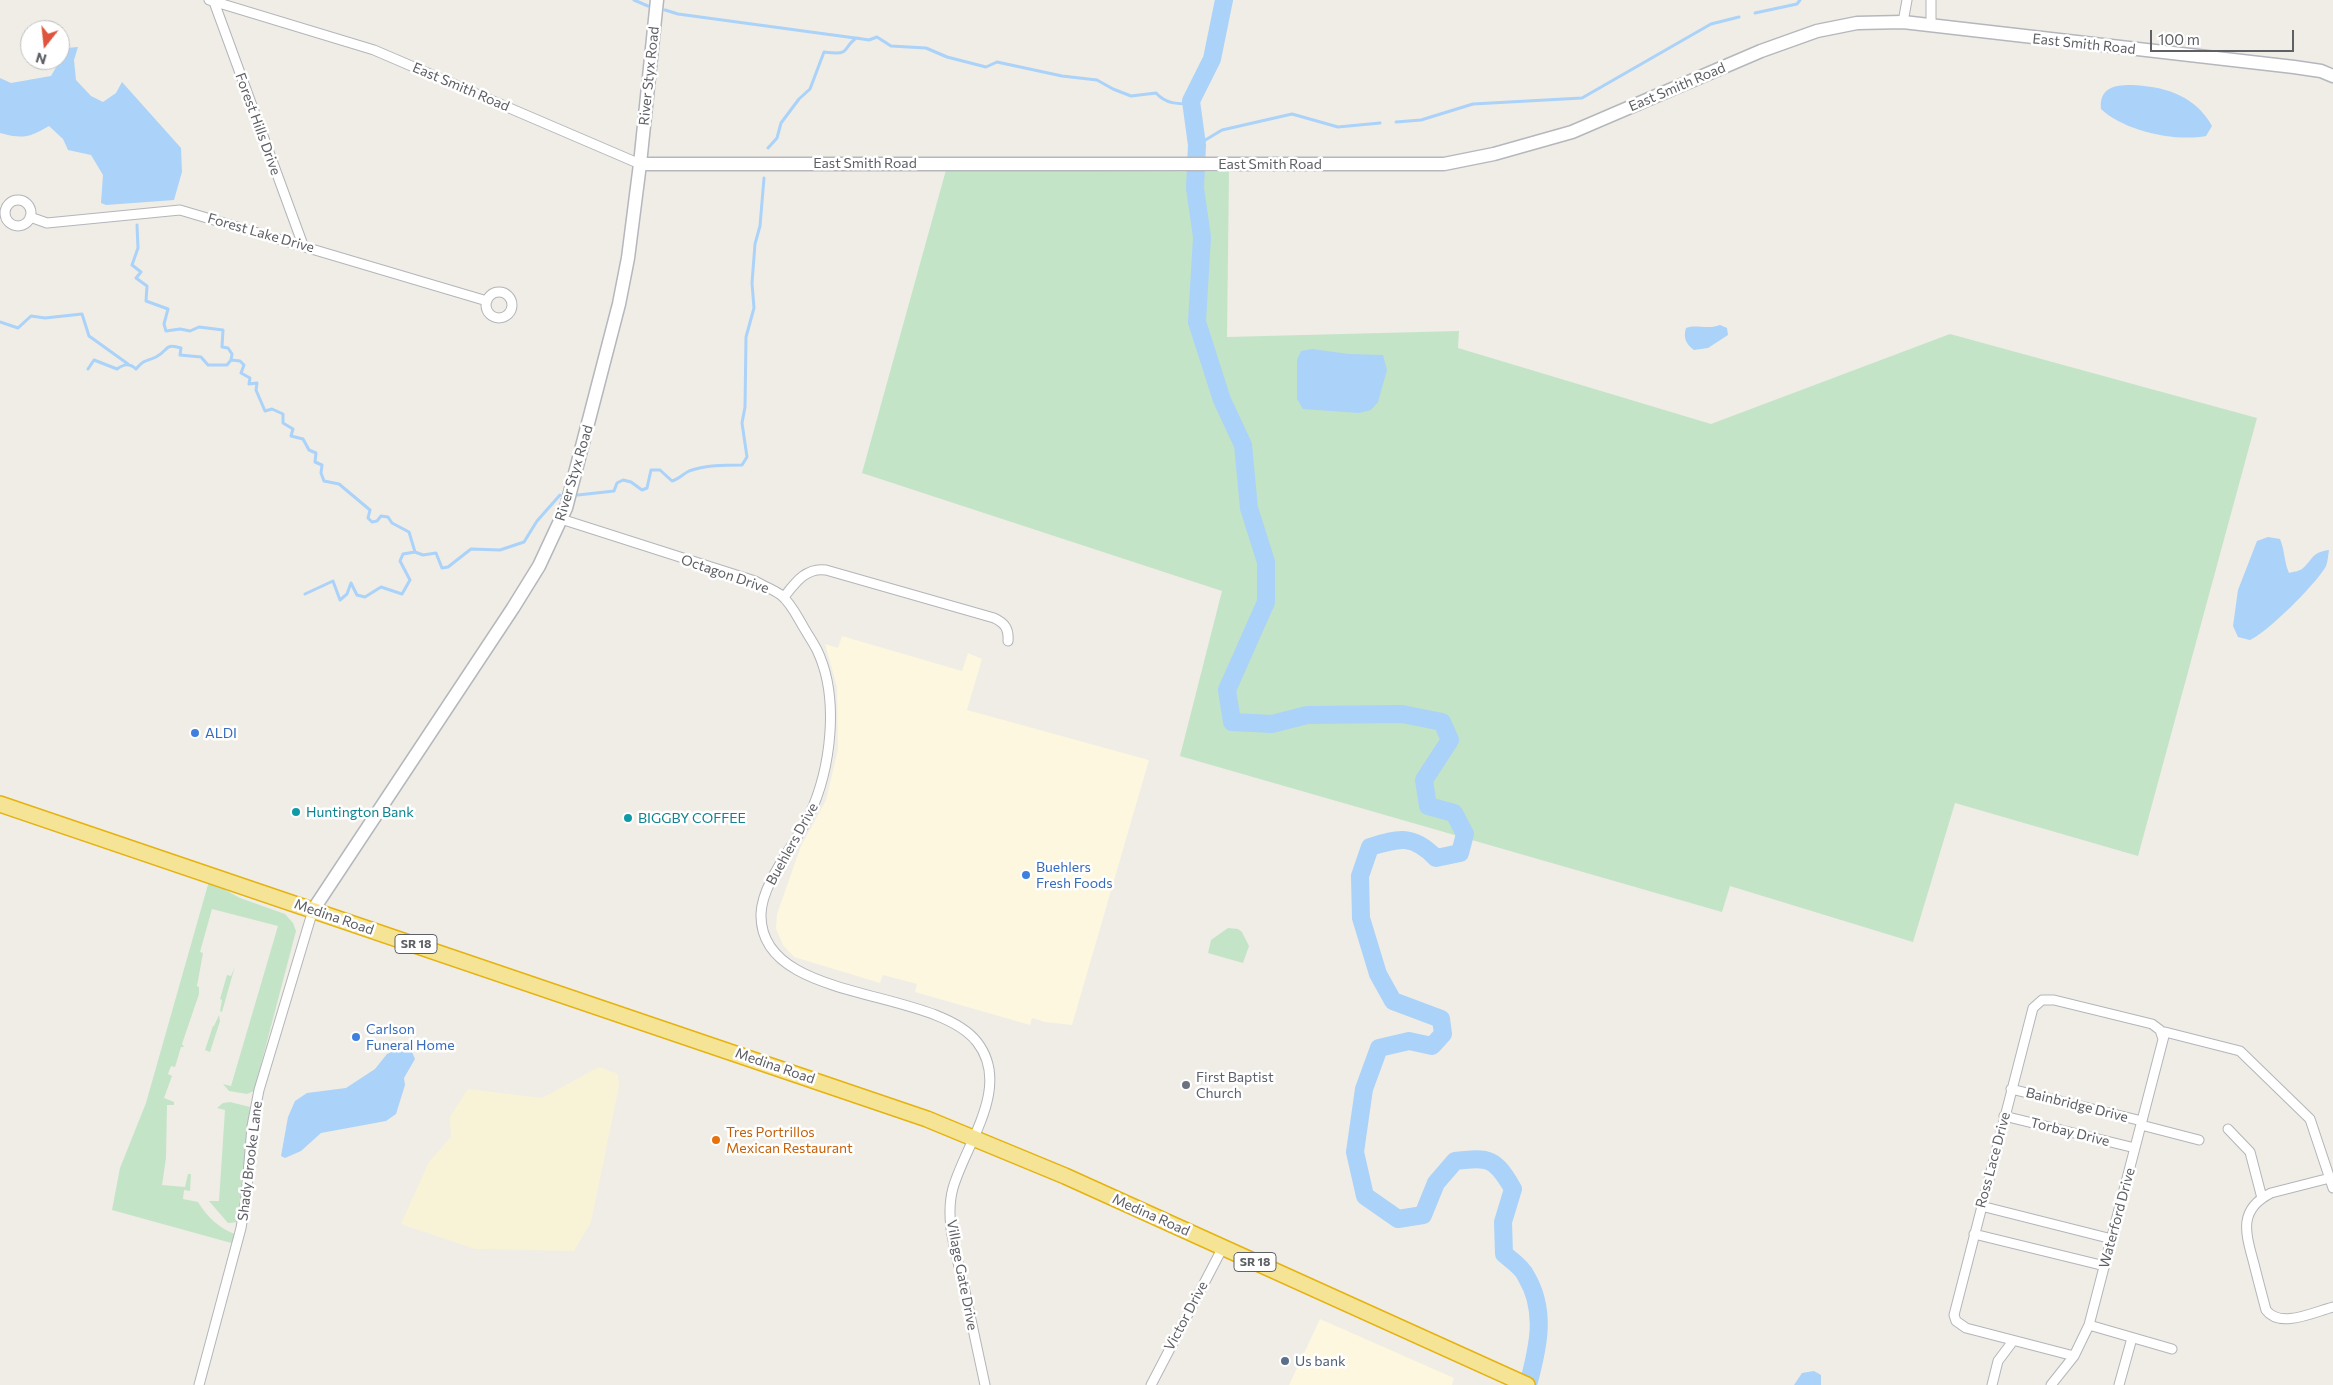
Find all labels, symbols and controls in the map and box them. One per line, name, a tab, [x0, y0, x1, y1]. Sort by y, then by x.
north arrow	[20, 20, 70, 70]
scale bar	[2153, 20, 2297, 52]
street label: River Styx Road	[635, 26, 663, 126]
street label: East Smith Road	[2032, 30, 2136, 58]
text: 100 m	[2158, 30, 2200, 48]
text: N	[34, 49, 48, 69]
street label: East Smith Road	[410, 59, 512, 115]
street label: East Smith Road	[1626, 59, 1728, 115]
street label: Forest Hills Drive	[232, 71, 284, 177]
street label: East Smith Road	[813, 155, 917, 171]
street label: East Smith Road	[1218, 156, 1322, 172]
street label: Forest Lake Drive	[206, 210, 316, 256]
street label: River Styx Road	[551, 423, 597, 523]
street label: Octagon Drive	[679, 551, 771, 597]
place label: ALDI	[205, 725, 237, 741]
marker: ALDI	[189, 727, 201, 739]
street label: Buehlers Drive	[762, 800, 822, 888]
place label: Huntington Bank	[306, 804, 414, 820]
marker: Huntington Bank	[290, 806, 302, 818]
place label: BIGGBY COFFEE	[638, 810, 746, 826]
marker: BIGGBY COFFEE	[622, 812, 634, 824]
place label: Buehlers Fresh Foods	[1036, 859, 1113, 892]
marker: Buehlers Fresh Foods	[1020, 869, 1032, 881]
street label: Medina Road	[292, 896, 376, 938]
road number: SR 18	[395, 934, 437, 954]
place label: Carlson Funeral Home	[366, 1021, 455, 1054]
marker: Carlson Funeral Home	[350, 1031, 362, 1043]
street label: Medina Road	[733, 1045, 817, 1087]
place label: First Baptist Church	[1196, 1069, 1274, 1102]
marker: First Baptist Church	[1180, 1079, 1192, 1091]
street label: Bainbridge Drive	[2024, 1084, 2130, 1126]
street label: Shady Brooke Lane	[234, 1100, 266, 1222]
street label: Ross Lace Drive	[1972, 1110, 2014, 1210]
street label: Torbay Drive	[2029, 1114, 2111, 1150]
place label: Tres Portrillos Mexican Restaurant	[726, 1124, 853, 1156]
marker: Tres Portrillos Mexican Restaurant	[710, 1134, 722, 1146]
street label: Waterford Drive	[2096, 1166, 2138, 1270]
street label: Medina Road	[1110, 1190, 1192, 1240]
street label: Village Gate Drive	[943, 1218, 981, 1332]
road number: SR 18	[1234, 1252, 1276, 1272]
street label: Victor Drive	[1161, 1278, 1211, 1354]
place label: Us bank	[1295, 1353, 1345, 1369]
marker: Us bank	[1279, 1355, 1291, 1367]

